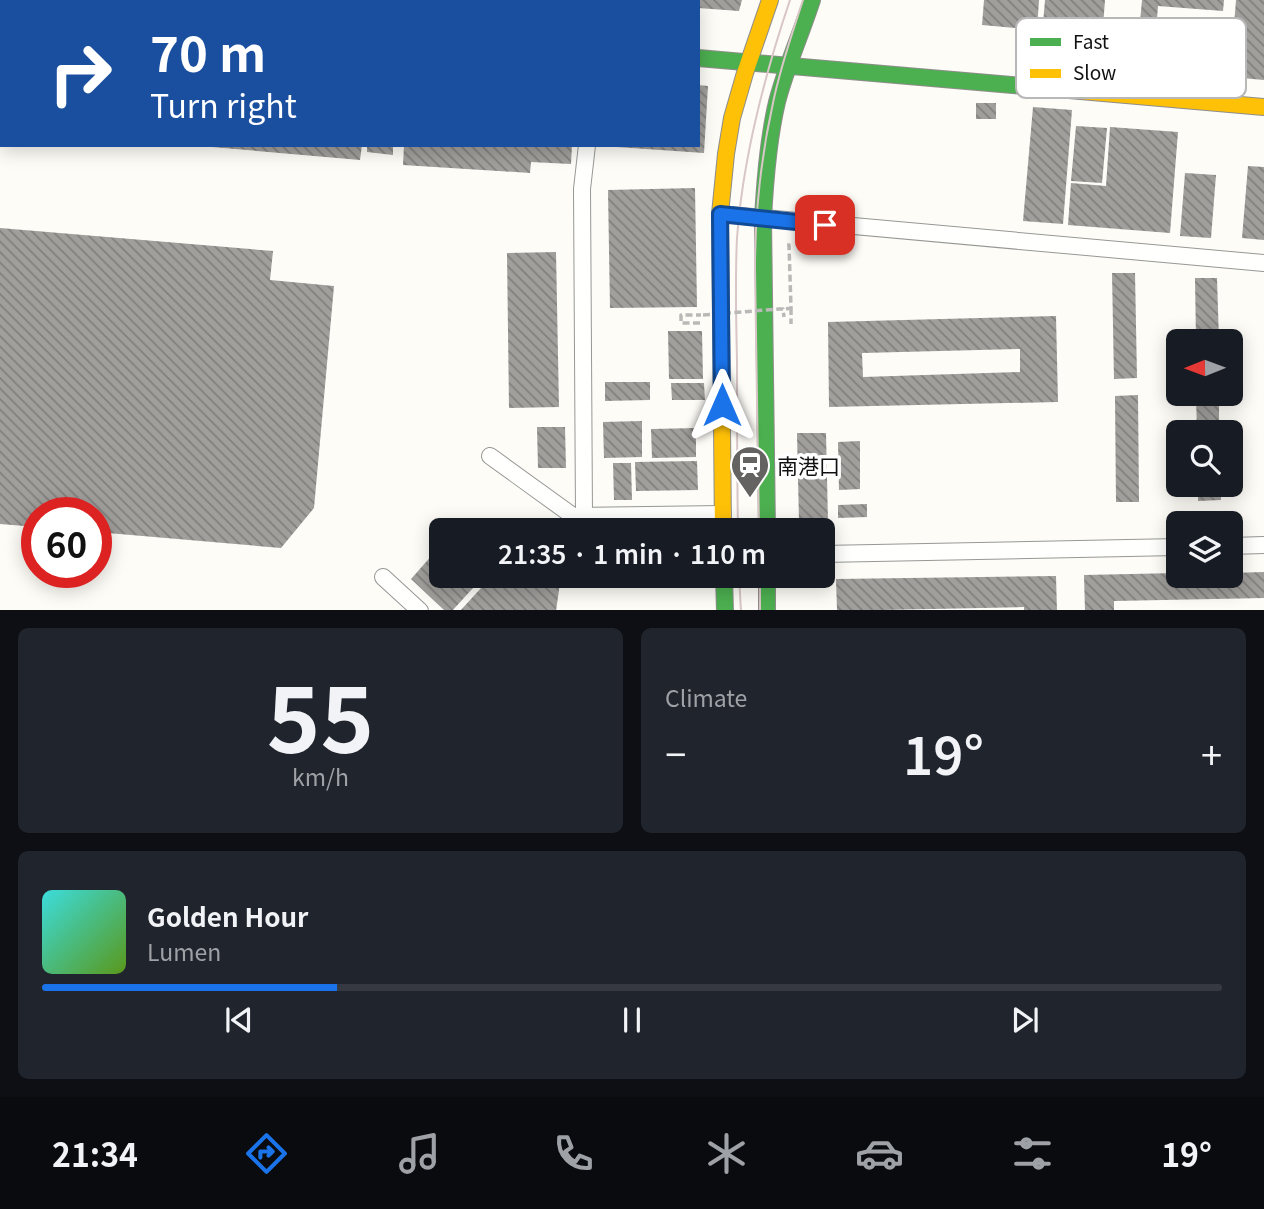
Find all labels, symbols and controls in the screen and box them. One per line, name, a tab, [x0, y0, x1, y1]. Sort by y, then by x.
text: 70 m	[150, 15, 266, 86]
legend	[1016, 18, 1246, 98]
text: Fast	[1073, 27, 1109, 54]
icon: right	[35, 28, 126, 119]
text: Slow	[1073, 58, 1116, 85]
text: Turn right	[150, 81, 297, 127]
pin	[795, 195, 855, 255]
icon: arrive	[806, 206, 844, 244]
north arrow	[1166, 329, 1242, 406]
map controls	[1166, 329, 1243, 588]
position arrow	[685, 368, 759, 442]
button: search	[1166, 420, 1243, 497]
station icon: 南港口	[729, 444, 771, 499]
place label: 南港口	[777, 450, 840, 480]
speed limit sign: 60	[21, 497, 112, 588]
button: layers	[1166, 511, 1243, 588]
text: 21:35 · 1 min · 110 m	[498, 534, 766, 571]
text: 55	[267, 647, 374, 779]
text: Climate	[665, 680, 747, 714]
text: 19°	[903, 715, 984, 790]
text: −	[665, 725, 686, 780]
text: +	[1201, 725, 1222, 780]
text: km/h	[292, 759, 349, 793]
text: Golden Hour	[147, 897, 308, 934]
text: Lumen	[147, 934, 221, 968]
icon: previous	[220, 1001, 258, 1039]
icon: pause	[613, 1001, 651, 1039]
icon: next	[1006, 1001, 1044, 1039]
icon: directions	[242, 1129, 291, 1178]
icon: music	[395, 1129, 444, 1178]
icon: phone	[549, 1129, 598, 1178]
icon: climate	[702, 1129, 751, 1178]
icon: car	[855, 1129, 904, 1178]
icon: filters	[1008, 1129, 1057, 1178]
text: 21:34	[52, 1130, 138, 1176]
text: 19°	[1161, 1130, 1212, 1176]

